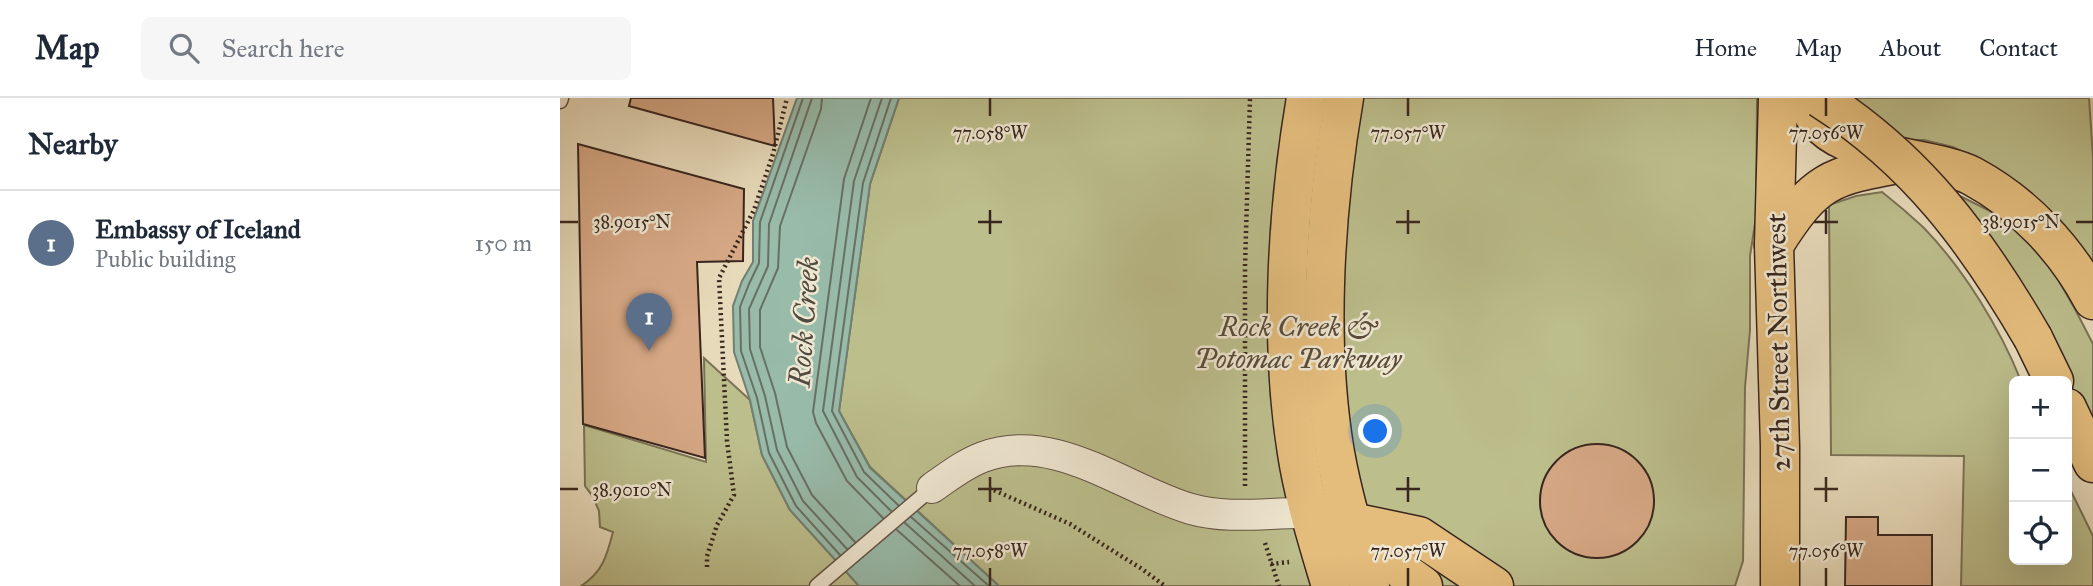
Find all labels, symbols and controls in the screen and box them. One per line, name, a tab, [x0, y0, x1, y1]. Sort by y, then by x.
search box	[141, 17, 631, 80]
text: Map	[35, 28, 99, 68]
icon: search	[165, 29, 203, 67]
text: Search here	[221, 32, 345, 64]
text: Home	[1694, 33, 1757, 63]
text: Map	[1795, 33, 1842, 63]
text: About	[1880, 33, 1941, 63]
text: Contact	[1979, 33, 2058, 63]
text: 77.058°W	[953, 122, 1028, 144]
text: 77.057°W	[1371, 122, 1446, 144]
text: 77.056°W	[1789, 122, 1864, 144]
text: Nearby	[28, 126, 118, 162]
text: 38.9015°N	[593, 211, 671, 233]
text: 38.9015°N	[1982, 211, 2060, 233]
text: Embassy of Iceland	[95, 213, 301, 245]
street label: 27th Street Northwest	[1758, 213, 1798, 471]
text: 1	[46, 229, 56, 257]
text: 150 m	[475, 229, 532, 257]
text: Public building	[95, 245, 235, 273]
water label: Rock Creek	[781, 256, 827, 389]
pin: 1	[626, 293, 672, 351]
park label: Rock Creek & Potomac Parkway	[1194, 309, 1403, 376]
map controls	[2009, 376, 2072, 565]
button: +	[2009, 376, 2072, 439]
your location	[1358, 414, 1392, 448]
button: −	[2009, 439, 2072, 502]
text: 38.9010°N	[592, 479, 672, 501]
button: locate	[2009, 502, 2072, 565]
text: 77.058°W	[953, 540, 1028, 562]
text: 77.057°W	[1371, 540, 1446, 562]
text: 77.056°W	[1789, 540, 1864, 562]

